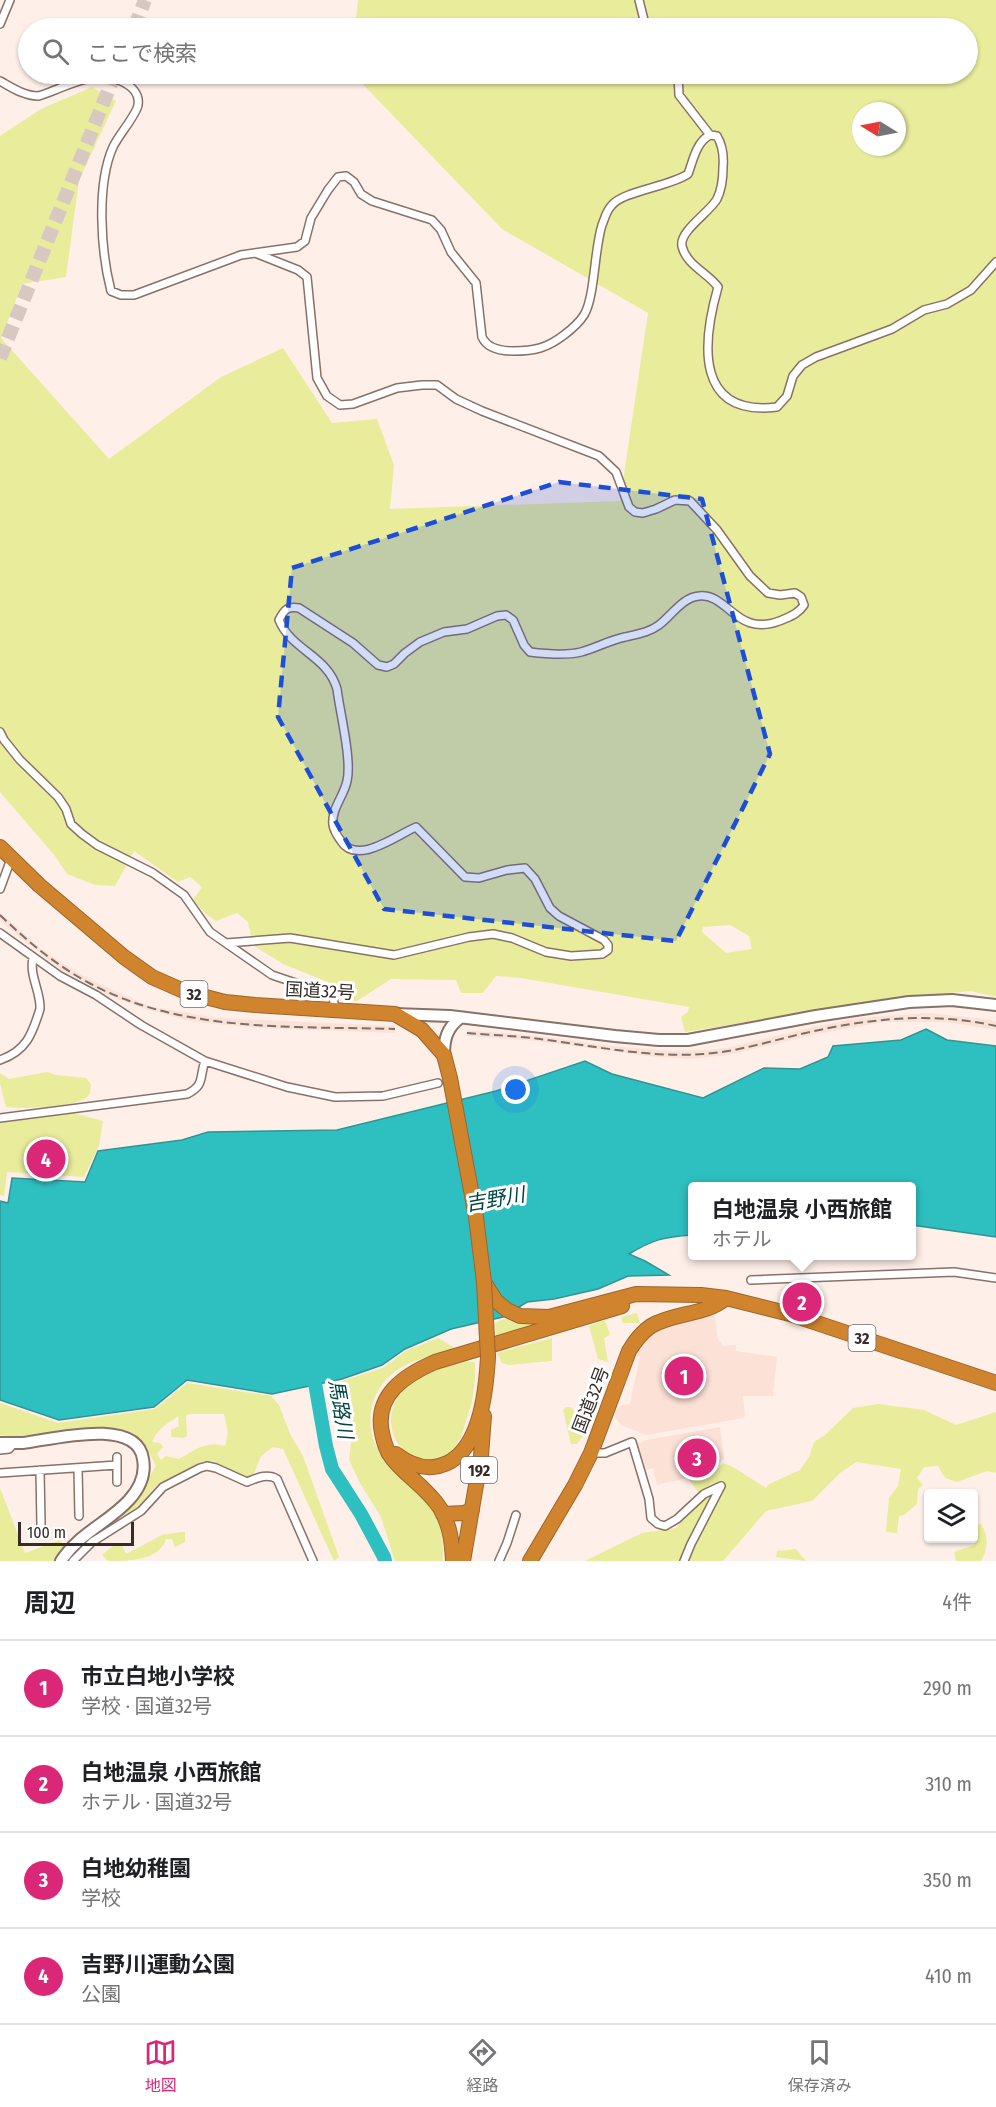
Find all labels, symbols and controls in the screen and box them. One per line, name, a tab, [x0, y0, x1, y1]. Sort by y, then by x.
search box	[18, 18, 978, 84]
icon: search	[39, 35, 72, 68]
text: ここで検索	[87, 40, 197, 67]
north arrow	[852, 102, 906, 156]
street label: 国道32号	[285, 978, 355, 1004]
road number: 32	[180, 981, 208, 1007]
your location	[501, 1075, 530, 1104]
pin: 4	[26, 1136, 66, 1182]
water label: 吉野川	[463, 1182, 529, 1216]
popup	[688, 1182, 916, 1260]
text: 白地温泉 小西旅館	[712, 1196, 892, 1223]
text: ホテル	[712, 1227, 772, 1251]
pin: 2	[782, 1280, 822, 1324]
road number: 32	[848, 1325, 876, 1351]
pin: 1	[664, 1354, 704, 1398]
street label: 国道32号	[568, 1363, 614, 1437]
water label: 馬路川	[324, 1377, 358, 1443]
pin: 3	[678, 1436, 716, 1480]
road number: 192	[461, 1457, 497, 1483]
map controls	[924, 1489, 978, 1543]
button: layers	[924, 1489, 978, 1543]
scale bar	[18, 1519, 134, 1546]
text: 100 m	[27, 1523, 66, 1542]
text: 周辺	[24, 1588, 76, 1619]
text: 4件	[942, 1590, 972, 1614]
text: 市立白地小学校	[81, 1663, 235, 1690]
text: 1	[39, 1676, 48, 1700]
text: 290 m	[923, 1676, 972, 1700]
text: 学校 · 国道32号	[81, 1694, 212, 1718]
text: 白地温泉 小西旅館	[81, 1759, 262, 1786]
text: 2	[39, 1772, 48, 1796]
text: 310 m	[925, 1772, 972, 1796]
text: ホテル · 国道32号	[81, 1790, 232, 1814]
text: 白地幼稚園	[81, 1855, 191, 1882]
text: 3	[39, 1868, 48, 1892]
text: 350 m	[923, 1868, 972, 1892]
text: 学校	[81, 1886, 121, 1910]
text: 吉野川運動公園	[81, 1951, 235, 1978]
text: 4	[38, 1964, 49, 1988]
text: 410 m	[925, 1964, 972, 1988]
text: 公園	[81, 1982, 121, 2006]
tab: 地図	[144, 2036, 177, 2096]
tab: 経路	[466, 2036, 499, 2096]
tab: 保存済み	[788, 2036, 852, 2096]

